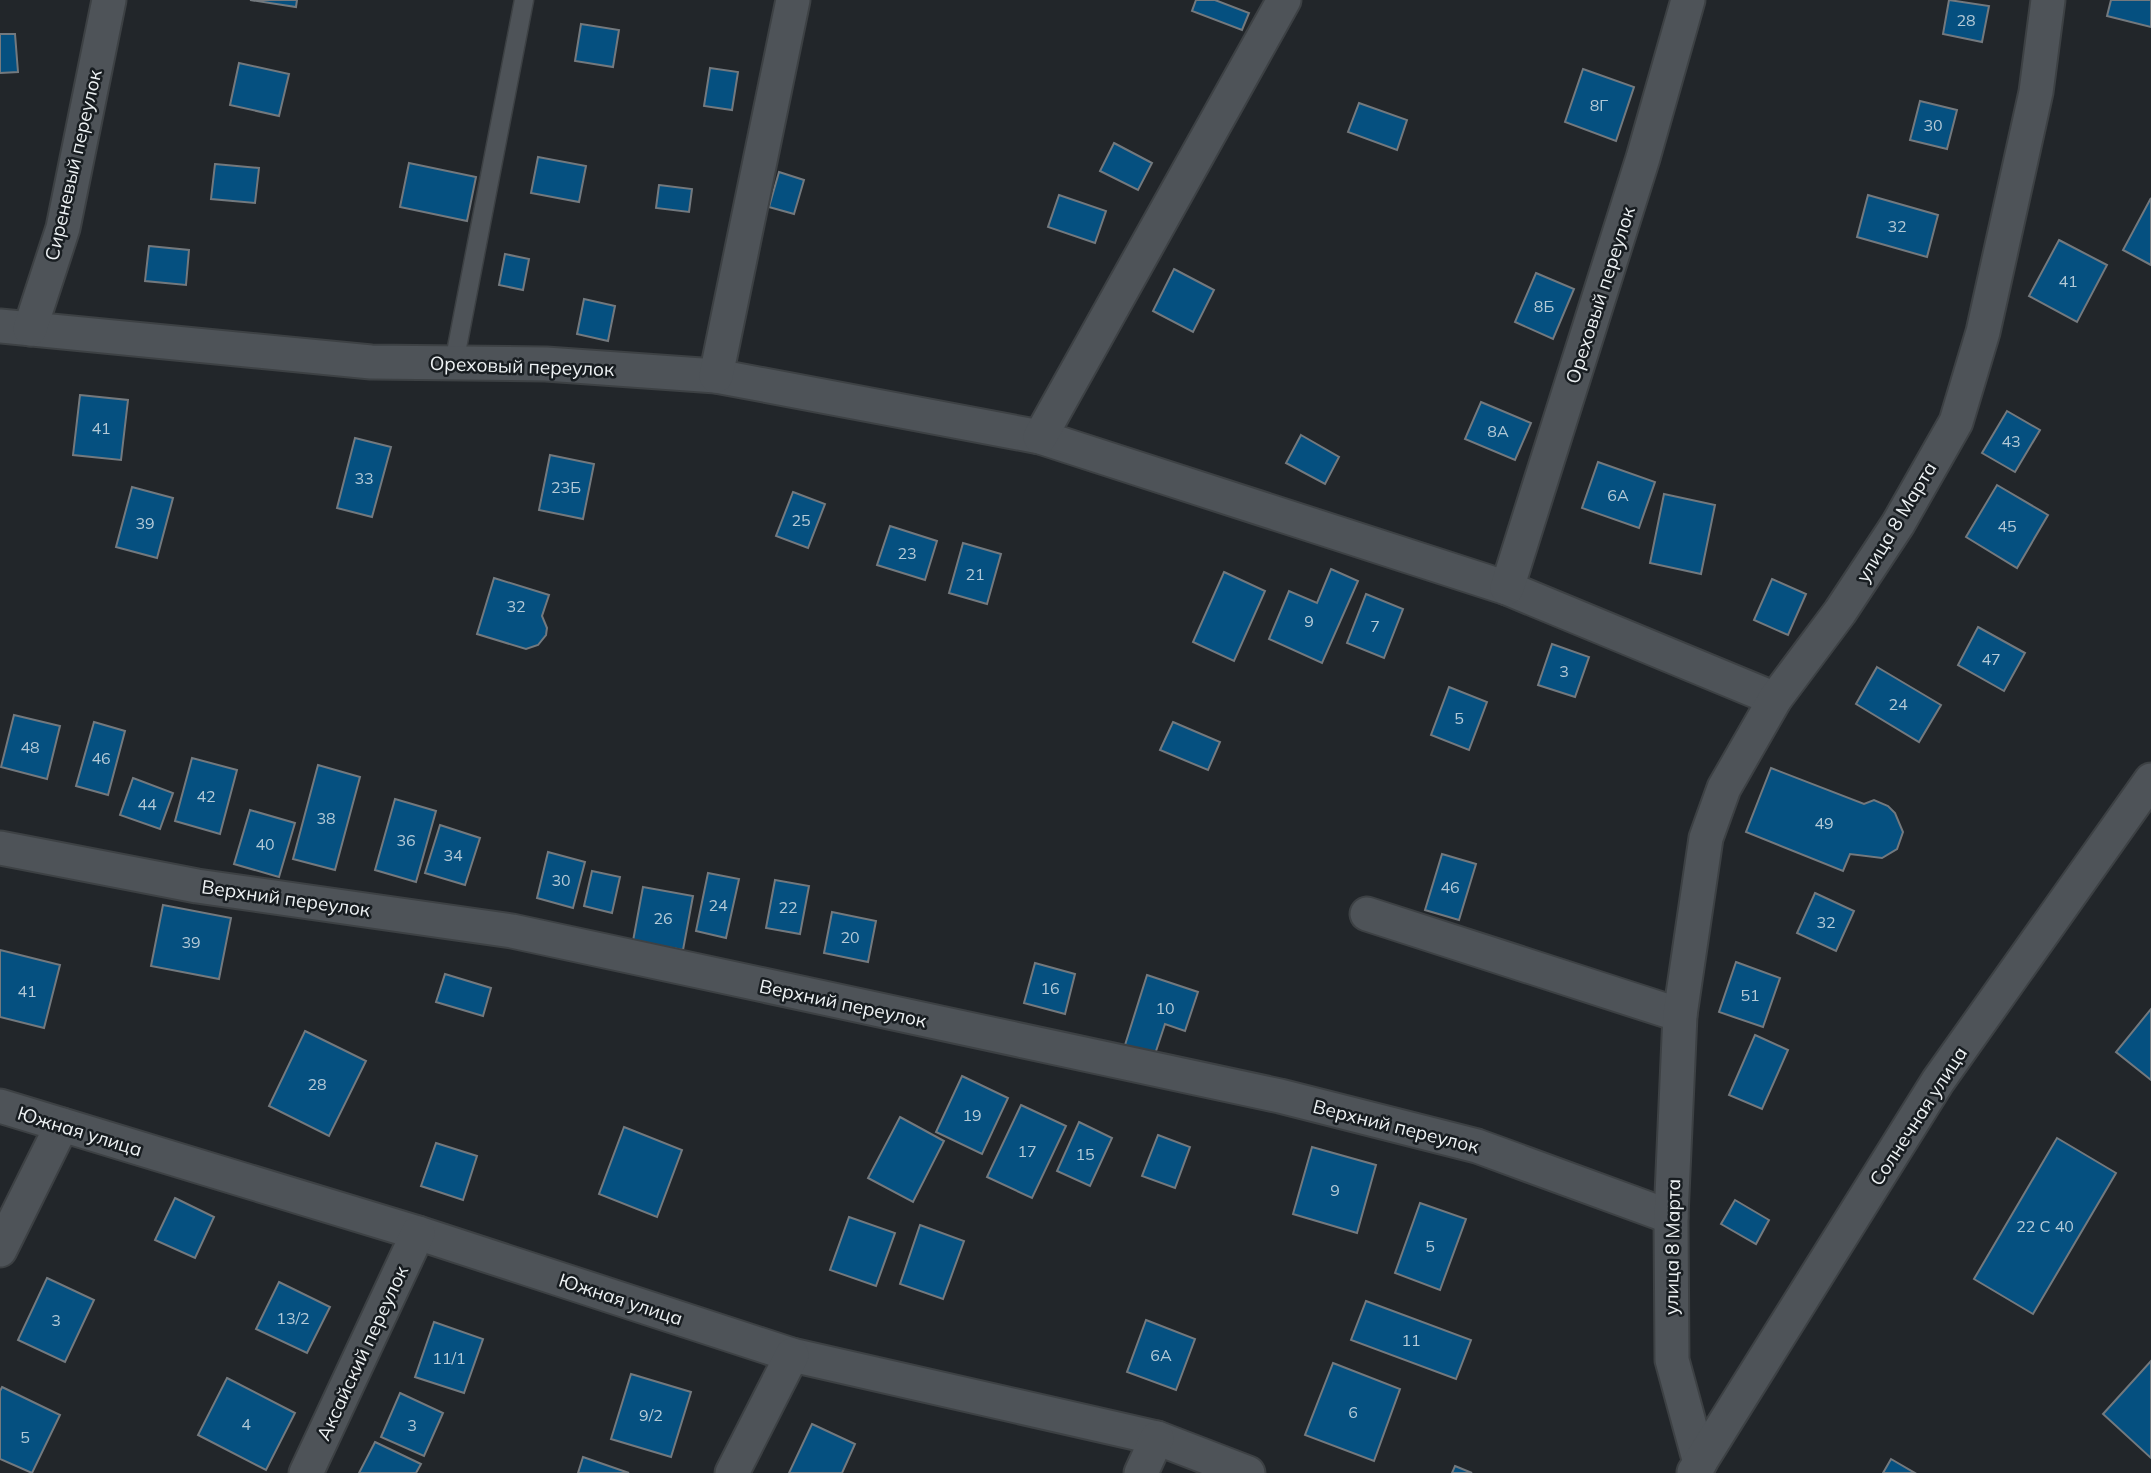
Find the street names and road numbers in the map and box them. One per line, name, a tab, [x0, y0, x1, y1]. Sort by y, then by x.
street label: Сиреневый переулок	[39, 66, 107, 263]
street label: Ореховый переулок	[1560, 203, 1640, 387]
street label: Ореховый переулок	[429, 351, 616, 381]
street label: улица 8 Марта	[1851, 457, 1941, 587]
street label: Верхний переулок	[200, 874, 373, 922]
street label: Верхний переулок	[757, 974, 929, 1033]
street label: Солнечная улица	[1864, 1042, 1972, 1190]
street label: Верхний переулок	[1311, 1094, 1482, 1158]
street label: Южная улица	[15, 1101, 145, 1161]
street label: улица 8 Марта	[1659, 1179, 1685, 1315]
street label: Аксайский переулок	[311, 1261, 413, 1444]
street label: Южная улица	[556, 1268, 686, 1330]

